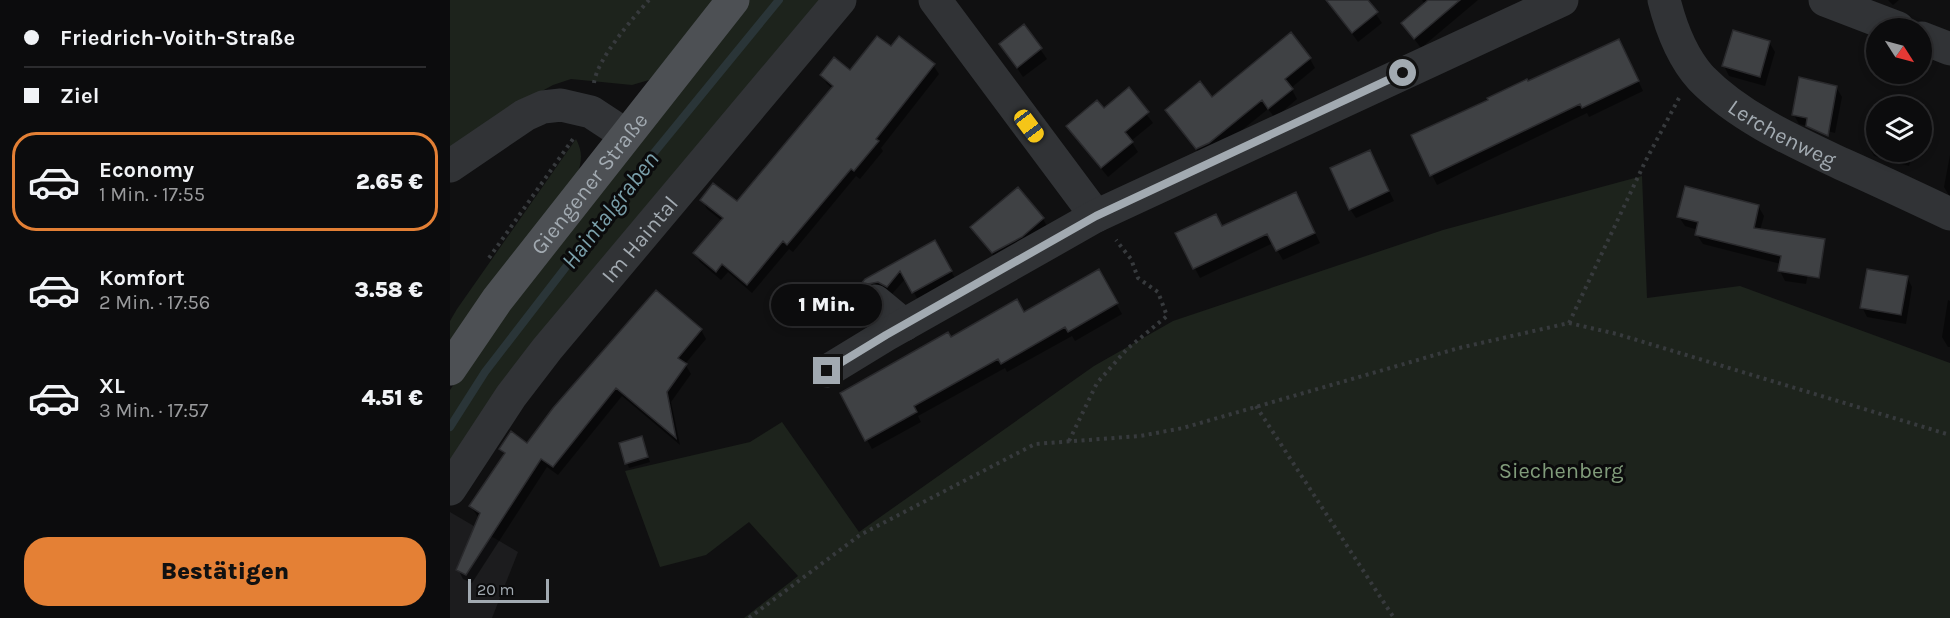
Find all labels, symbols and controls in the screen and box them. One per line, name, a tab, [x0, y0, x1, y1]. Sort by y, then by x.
north arrow	[1866, 18, 1932, 84]
map controls	[1866, 18, 1932, 162]
text: Friedrich-Voith-Straße	[60, 25, 295, 51]
route start	[1389, 59, 1416, 86]
text: Ziel	[60, 83, 99, 109]
street label: Lerchenweg	[1723, 94, 1841, 174]
button: layers	[1866, 96, 1932, 162]
car	[1011, 106, 1047, 146]
street label: Giengener Straße	[526, 108, 653, 260]
water label: Haintalgraben	[555, 146, 665, 274]
icon: car	[27, 155, 81, 209]
text: Economy	[99, 157, 194, 183]
text: 2.65 €	[356, 169, 423, 195]
text: 1 Min. · 17:55	[99, 183, 205, 206]
street label: Im Haintal	[596, 191, 684, 288]
icon: car	[27, 263, 81, 317]
text: Komfort	[99, 265, 185, 291]
text: 3.58 €	[355, 277, 423, 303]
callout: 1 Min.	[772, 284, 883, 326]
text: 2 Min. · 17:56	[99, 291, 210, 314]
text: 1 Min.	[798, 293, 855, 316]
route end	[813, 357, 840, 384]
icon: car	[27, 371, 81, 425]
text: XL	[99, 373, 125, 399]
text: 4.51 €	[361, 385, 423, 411]
text: 3 Min. · 17:57	[99, 399, 208, 422]
park label: Siechenberg	[1499, 458, 1624, 484]
button: Bestätigen	[24, 537, 426, 606]
scale bar	[468, 576, 549, 604]
text: 20 m	[477, 580, 515, 599]

